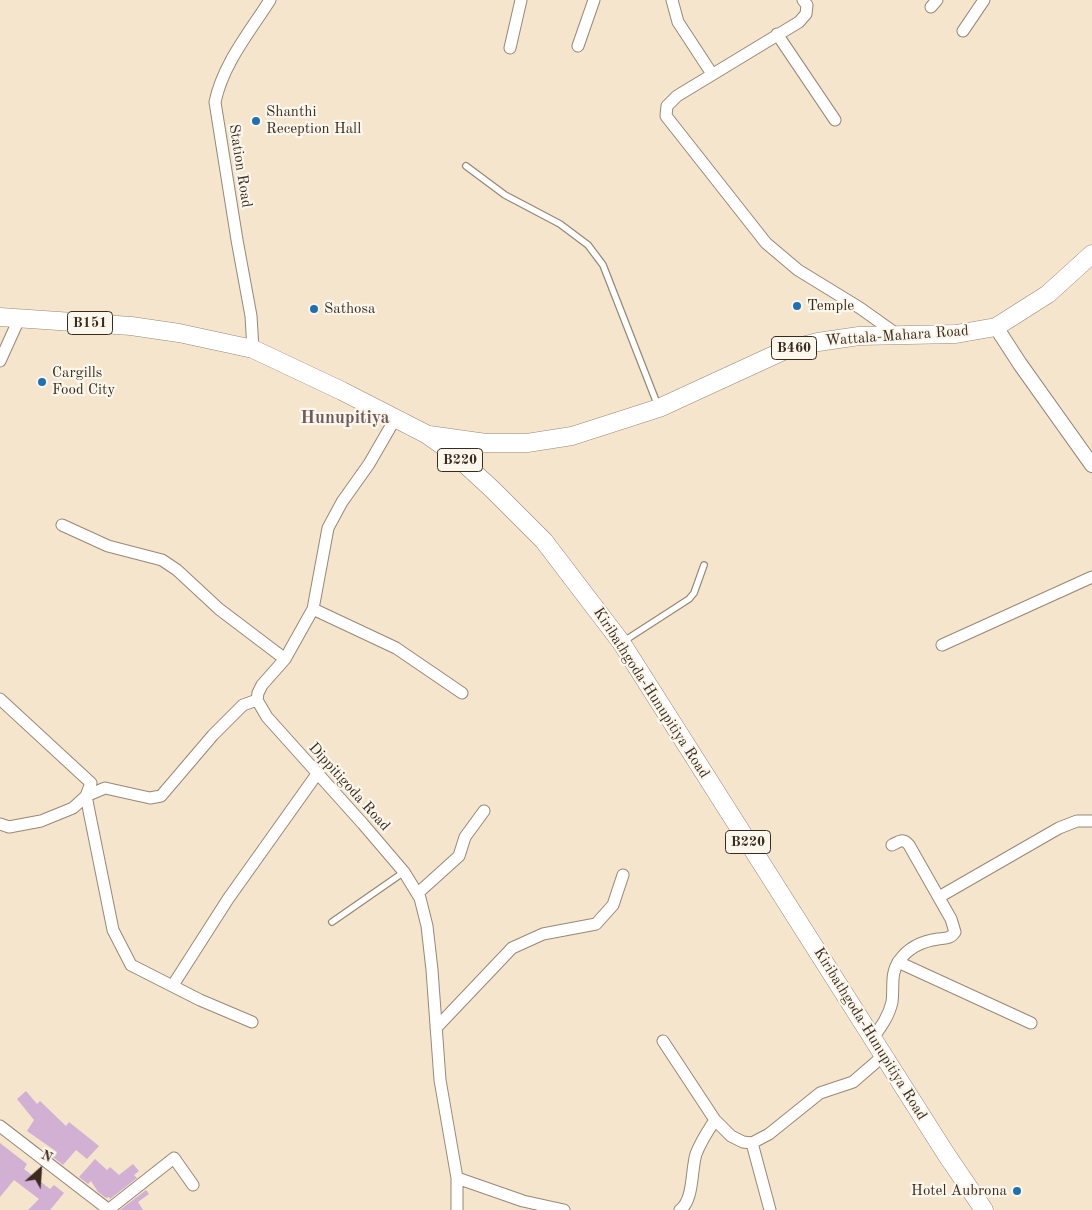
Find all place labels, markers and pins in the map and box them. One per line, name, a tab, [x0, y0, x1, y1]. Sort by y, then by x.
place label: Shanthi Reception Hall	[266, 103, 361, 138]
marker: Shanthi Reception Hall	[250, 115, 262, 127]
place label: Temple	[807, 297, 854, 315]
place label: Sathosa	[324, 300, 375, 318]
marker: Temple	[791, 300, 803, 312]
marker: Sathosa	[308, 303, 320, 315]
place label: Cargills Food City	[52, 364, 115, 399]
marker: Cargills Food City	[36, 376, 48, 388]
place label: Hotel Aubrona	[911, 1182, 1007, 1200]
marker: Hotel Aubrona	[1011, 1185, 1023, 1197]

